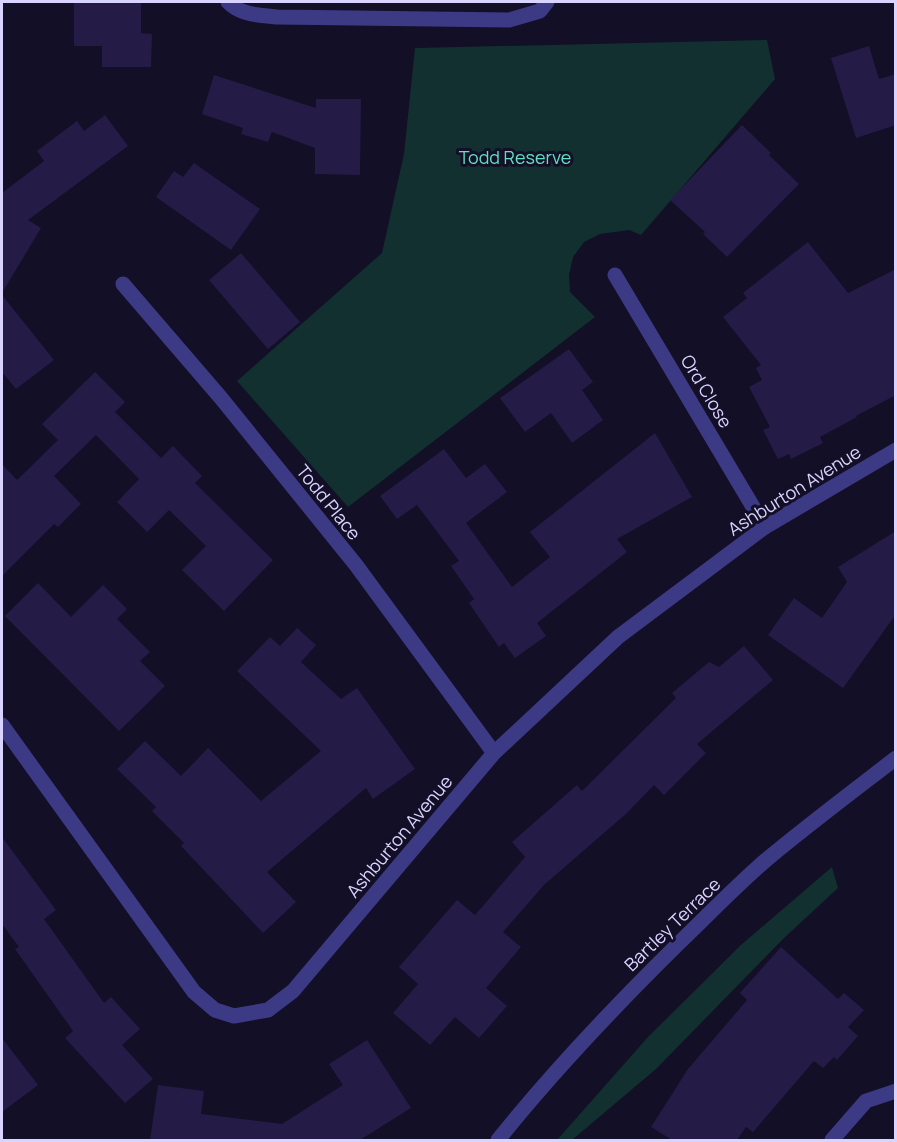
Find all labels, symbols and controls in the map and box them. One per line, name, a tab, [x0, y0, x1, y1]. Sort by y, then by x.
park label: Todd Reserve	[459, 145, 571, 169]
street label: Ord Close	[676, 350, 738, 432]
street label: Ashburton Avenue	[723, 439, 865, 541]
street label: Todd Place	[291, 459, 367, 545]
street label: Ashburton Avenue	[341, 770, 457, 902]
street label: Bartley Terrace	[619, 872, 725, 976]

